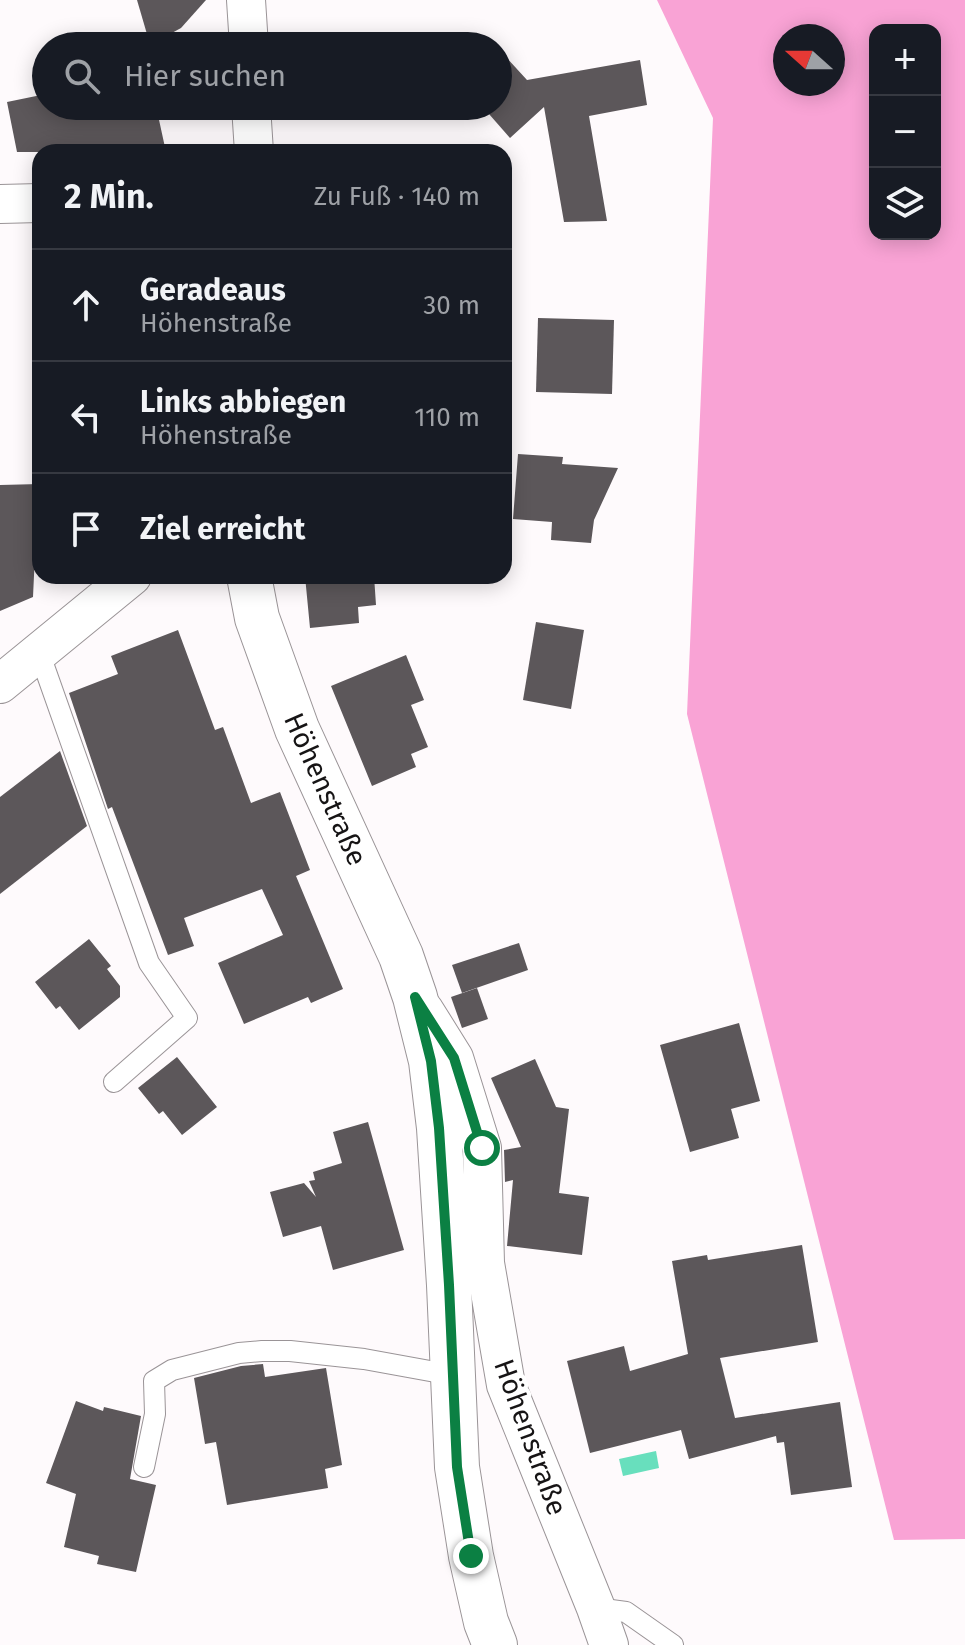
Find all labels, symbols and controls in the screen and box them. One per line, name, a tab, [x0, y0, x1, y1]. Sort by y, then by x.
north arrow	[773, 24, 845, 96]
map controls	[869, 24, 941, 240]
button: +	[869, 24, 941, 96]
search box	[32, 32, 512, 120]
icon: search	[60, 54, 104, 98]
text: Hier suchen	[124, 58, 286, 94]
button: −	[869, 96, 941, 168]
button: layers	[869, 168, 941, 240]
text: 2 Min.	[64, 176, 154, 217]
text: Zu Fuß · 140 m	[314, 181, 480, 212]
text: Geradeaus	[140, 272, 286, 308]
icon: ahead	[64, 283, 108, 327]
text: 30 m	[423, 290, 480, 321]
text: Höhenstraße	[140, 308, 292, 339]
text: Links abbiegen	[140, 384, 346, 420]
icon: left	[64, 395, 108, 439]
text: 110 m	[414, 402, 480, 433]
text: Höhenstraße	[140, 420, 292, 451]
icon: arrive	[64, 507, 108, 551]
text: Ziel erreicht	[140, 511, 305, 547]
street label: Höhenstraße	[277, 708, 374, 871]
route start	[464, 1130, 500, 1166]
street label: Höhenstraße	[487, 1355, 574, 1520]
route end	[453, 1538, 489, 1574]

